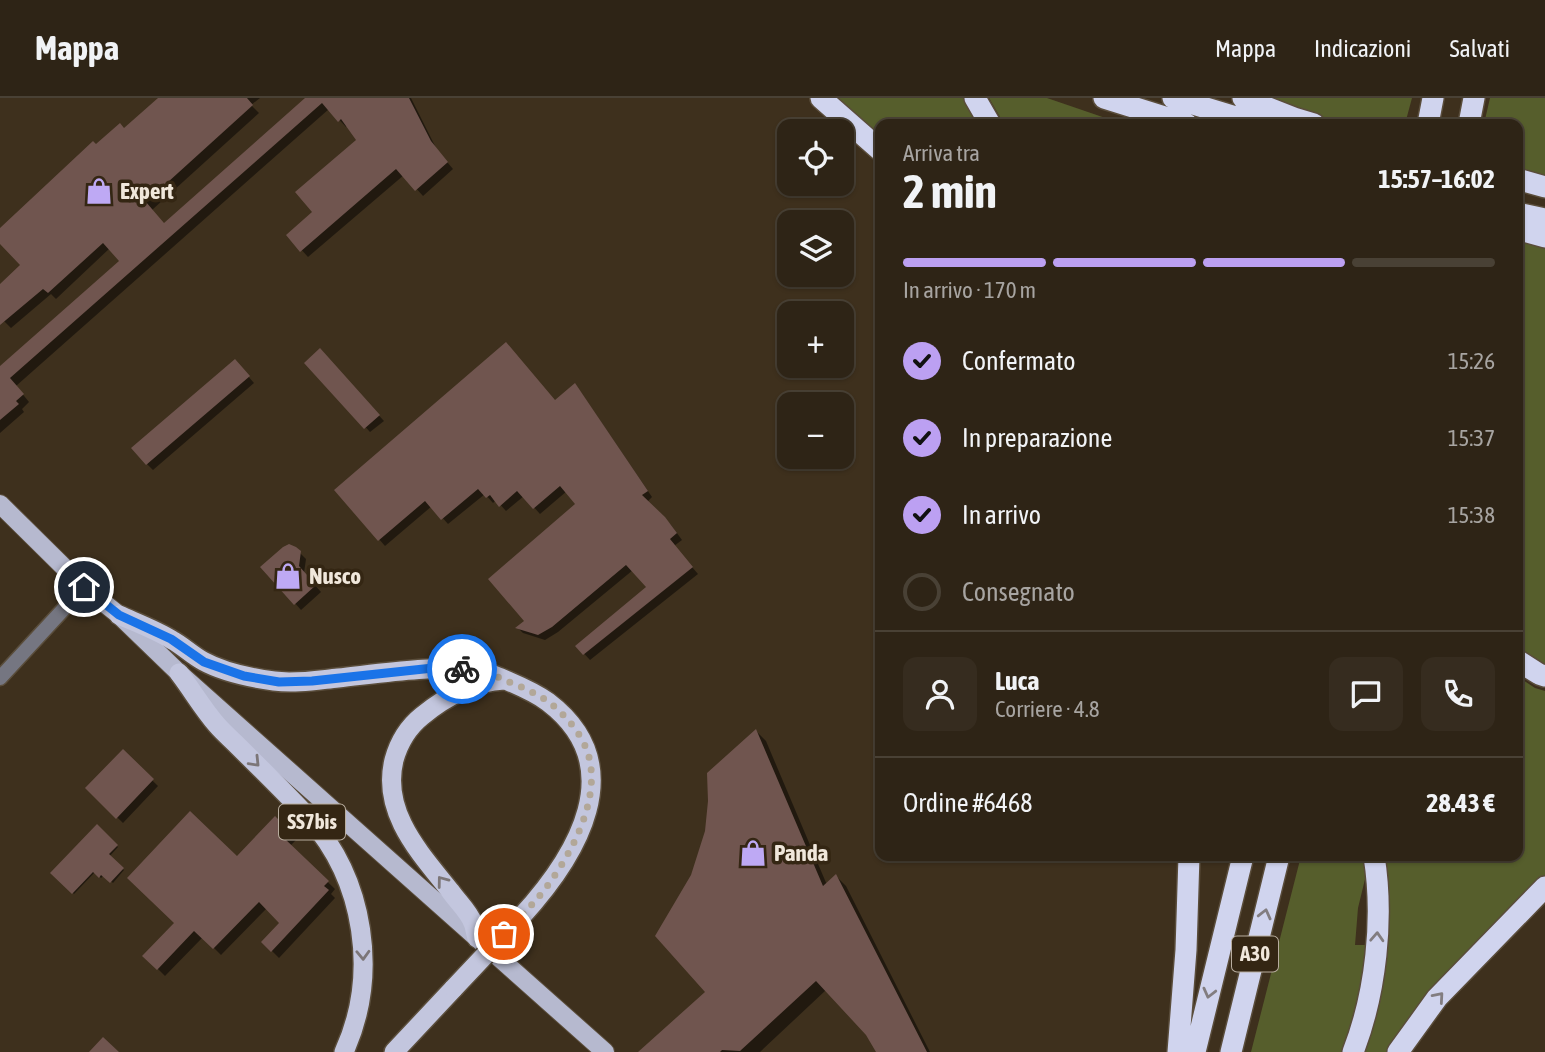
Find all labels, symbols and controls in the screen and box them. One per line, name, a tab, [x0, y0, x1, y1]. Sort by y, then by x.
text: Mappa	[35, 29, 119, 67]
text: Mappa	[1215, 35, 1276, 62]
text: Indicazioni	[1314, 35, 1411, 62]
text: Salvati	[1449, 35, 1510, 62]
map controls	[777, 119, 854, 469]
button: locate	[777, 119, 854, 196]
text: Arriva tra	[903, 140, 980, 166]
text: 15:57–16:02	[1378, 164, 1495, 194]
text: 2 min	[903, 165, 997, 218]
shop icon: Expert	[84, 176, 114, 206]
place label: Expert	[120, 178, 174, 204]
button: layers	[777, 210, 854, 287]
text: In arrivo · 170 m	[903, 277, 1036, 303]
button: +	[777, 301, 854, 378]
icon: check	[903, 342, 941, 380]
text: Confermato	[962, 346, 1075, 376]
text: 15:26	[1448, 348, 1495, 374]
button: −	[777, 392, 854, 469]
icon: check	[903, 419, 941, 457]
text: In preparazione	[962, 423, 1112, 453]
text: 15:37	[1448, 425, 1495, 451]
icon: check	[903, 496, 941, 534]
text: In arrivo	[962, 500, 1041, 530]
text: 15:38	[1448, 502, 1495, 528]
pin	[54, 557, 114, 617]
shop icon: Nusco	[273, 561, 303, 591]
place label: Nusco	[309, 563, 361, 589]
icon: home	[65, 568, 103, 606]
text: Consegnato	[962, 577, 1075, 607]
courier	[427, 634, 497, 704]
icon: bike	[443, 650, 481, 688]
button: person	[903, 657, 977, 731]
button: chat	[1329, 657, 1403, 731]
button: phone	[1421, 657, 1495, 731]
text: Luca	[995, 666, 1039, 696]
text: Corriere · 4.8	[995, 696, 1100, 722]
one-way arrow	[246, 754, 259, 767]
text: Ordine #6468	[903, 788, 1032, 818]
text: 28.43 €	[1426, 788, 1495, 818]
road number: SS7bis	[279, 804, 345, 840]
shop icon: Panda	[738, 838, 768, 868]
place label: Panda	[774, 840, 829, 866]
one-way arrow	[438, 876, 450, 889]
pin	[474, 904, 534, 964]
one-way arrow	[1257, 908, 1271, 920]
icon: bag	[485, 915, 523, 953]
one-way arrow	[1369, 932, 1384, 943]
road number: A30	[1232, 936, 1278, 972]
one-way arrow	[356, 949, 371, 960]
one-way arrow	[1203, 987, 1217, 999]
one-way arrow	[1431, 993, 1443, 1006]

